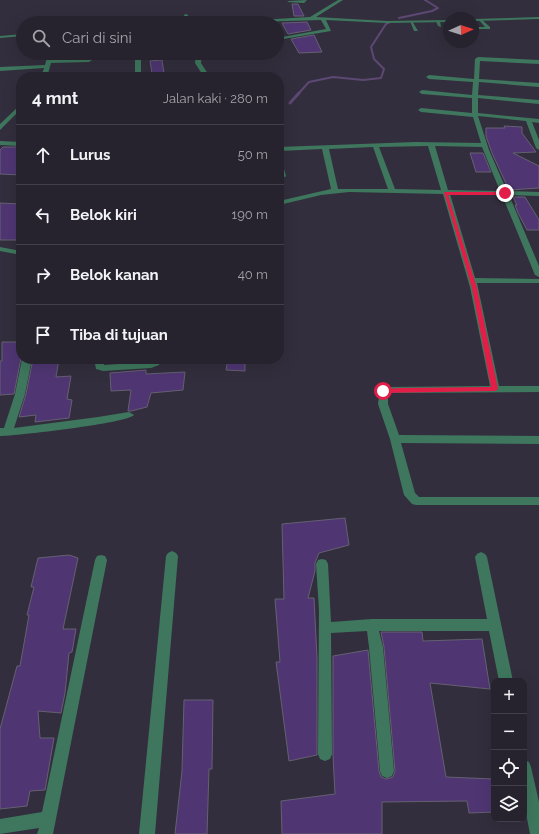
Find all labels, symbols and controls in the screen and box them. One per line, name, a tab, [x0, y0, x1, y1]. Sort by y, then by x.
north arrow	[443, 12, 479, 48]
search box	[16, 16, 284, 60]
icon: search	[30, 27, 52, 49]
text: Cari di sini	[62, 29, 132, 47]
text: 4 mnt	[32, 88, 78, 108]
text: Jalan kaki · 280 m	[163, 91, 268, 106]
icon: ahead	[32, 144, 54, 166]
text: Lurus	[70, 146, 111, 164]
text: 50 m	[238, 147, 268, 162]
route end	[496, 184, 514, 202]
icon: left	[32, 204, 54, 226]
text: Belok kiri	[70, 206, 137, 224]
text: 190 m	[232, 207, 268, 222]
icon: right	[32, 264, 54, 286]
text: Belok kanan	[70, 266, 159, 284]
text: 40 m	[238, 267, 268, 282]
icon: arrive	[32, 324, 54, 346]
text: Tiba di tujuan	[70, 326, 168, 344]
route start	[374, 382, 392, 400]
map controls	[491, 678, 527, 822]
button: +	[491, 678, 527, 714]
button: −	[491, 714, 527, 750]
button: locate	[491, 750, 527, 786]
button: layers	[491, 786, 527, 822]

